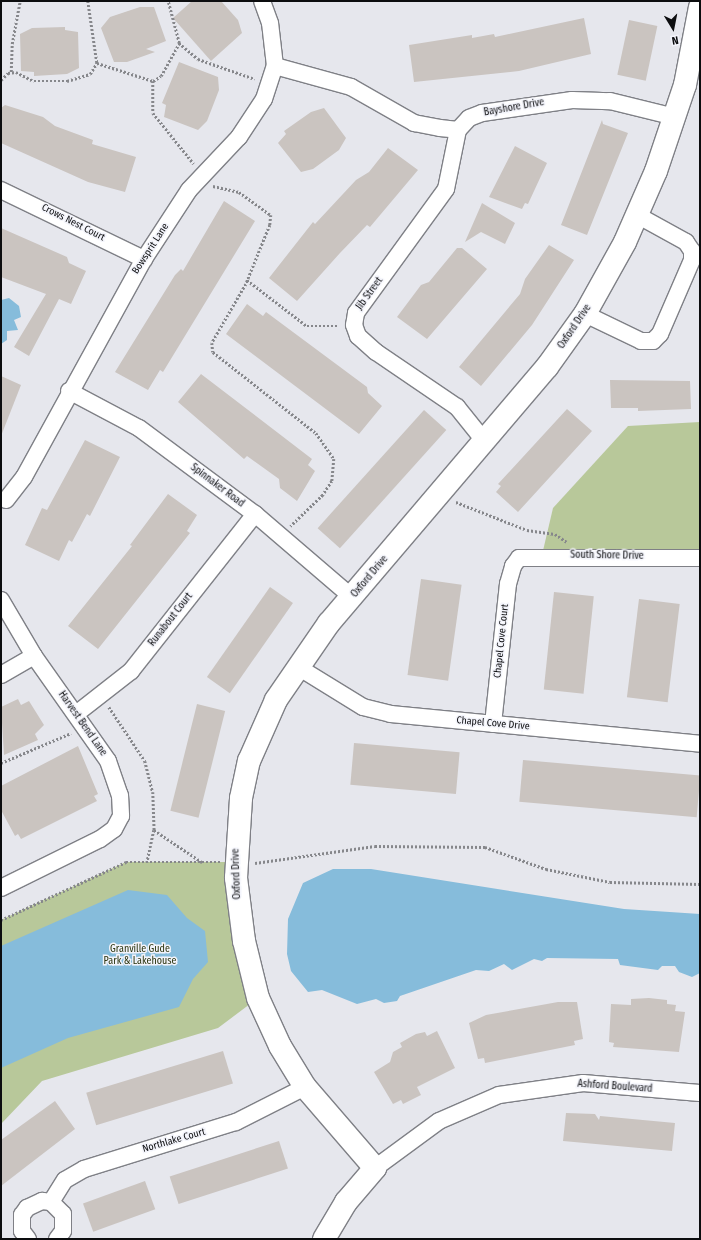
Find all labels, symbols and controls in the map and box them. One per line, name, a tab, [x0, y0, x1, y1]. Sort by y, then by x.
north arrow	[653, 8, 693, 48]
text: N	[671, 33, 680, 47]
street label: Bayshore Drive	[483, 97, 545, 119]
street label: Crows Nest Court	[39, 202, 107, 244]
street label: Bowsprit Lane	[130, 221, 172, 277]
street label: Jib Street	[354, 275, 386, 313]
street label: Oxford Drive	[556, 303, 594, 351]
street label: Spinnaker Road	[188, 462, 246, 510]
street label: South Shore Drive	[570, 549, 644, 563]
street label: Oxford Drive	[349, 554, 391, 600]
street label: Runabout Court	[146, 591, 196, 649]
street label: Chapel Cove Court	[492, 603, 512, 679]
street label: Harvest Bend Lane	[55, 689, 109, 759]
street label: Chapel Cove Drive	[456, 715, 530, 733]
street label: Oxford Drive	[230, 848, 244, 900]
park label: Granville Gude Park & Lakehouse	[104, 943, 176, 966]
street label: Ashford Boulevard	[577, 1078, 653, 1096]
street label: Northlake Court	[141, 1126, 207, 1156]

